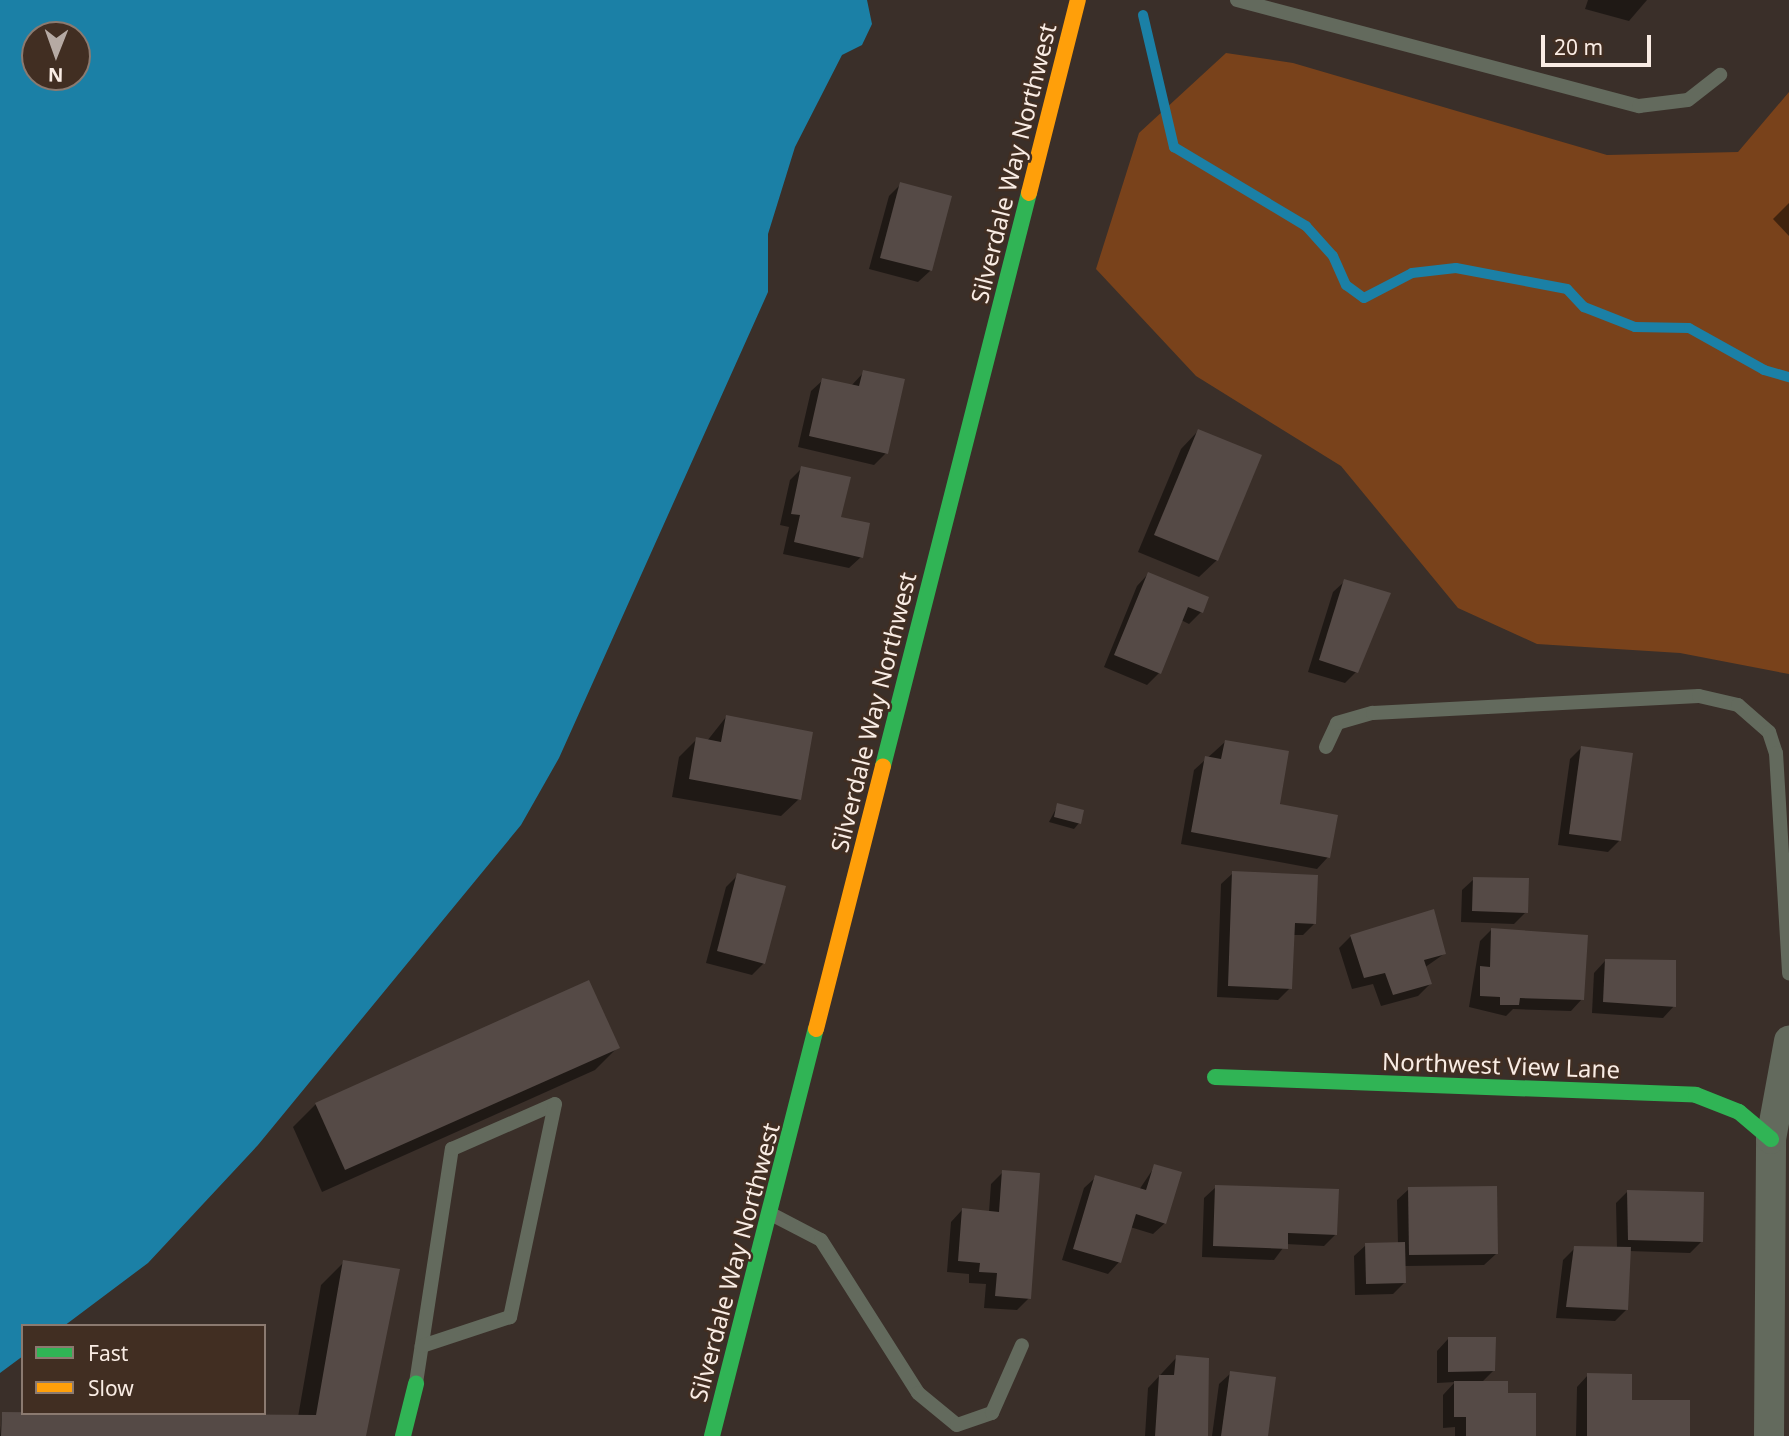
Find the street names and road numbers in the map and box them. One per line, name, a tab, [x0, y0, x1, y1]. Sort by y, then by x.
street label: Silverdale Way Northwest	[964, 20, 1062, 306]
street label: Silverdale Way Northwest	[824, 569, 922, 855]
street label: Northwest View Lane	[1382, 1046, 1620, 1084]
street label: Silverdale Way Northwest	[683, 1119, 785, 1405]

